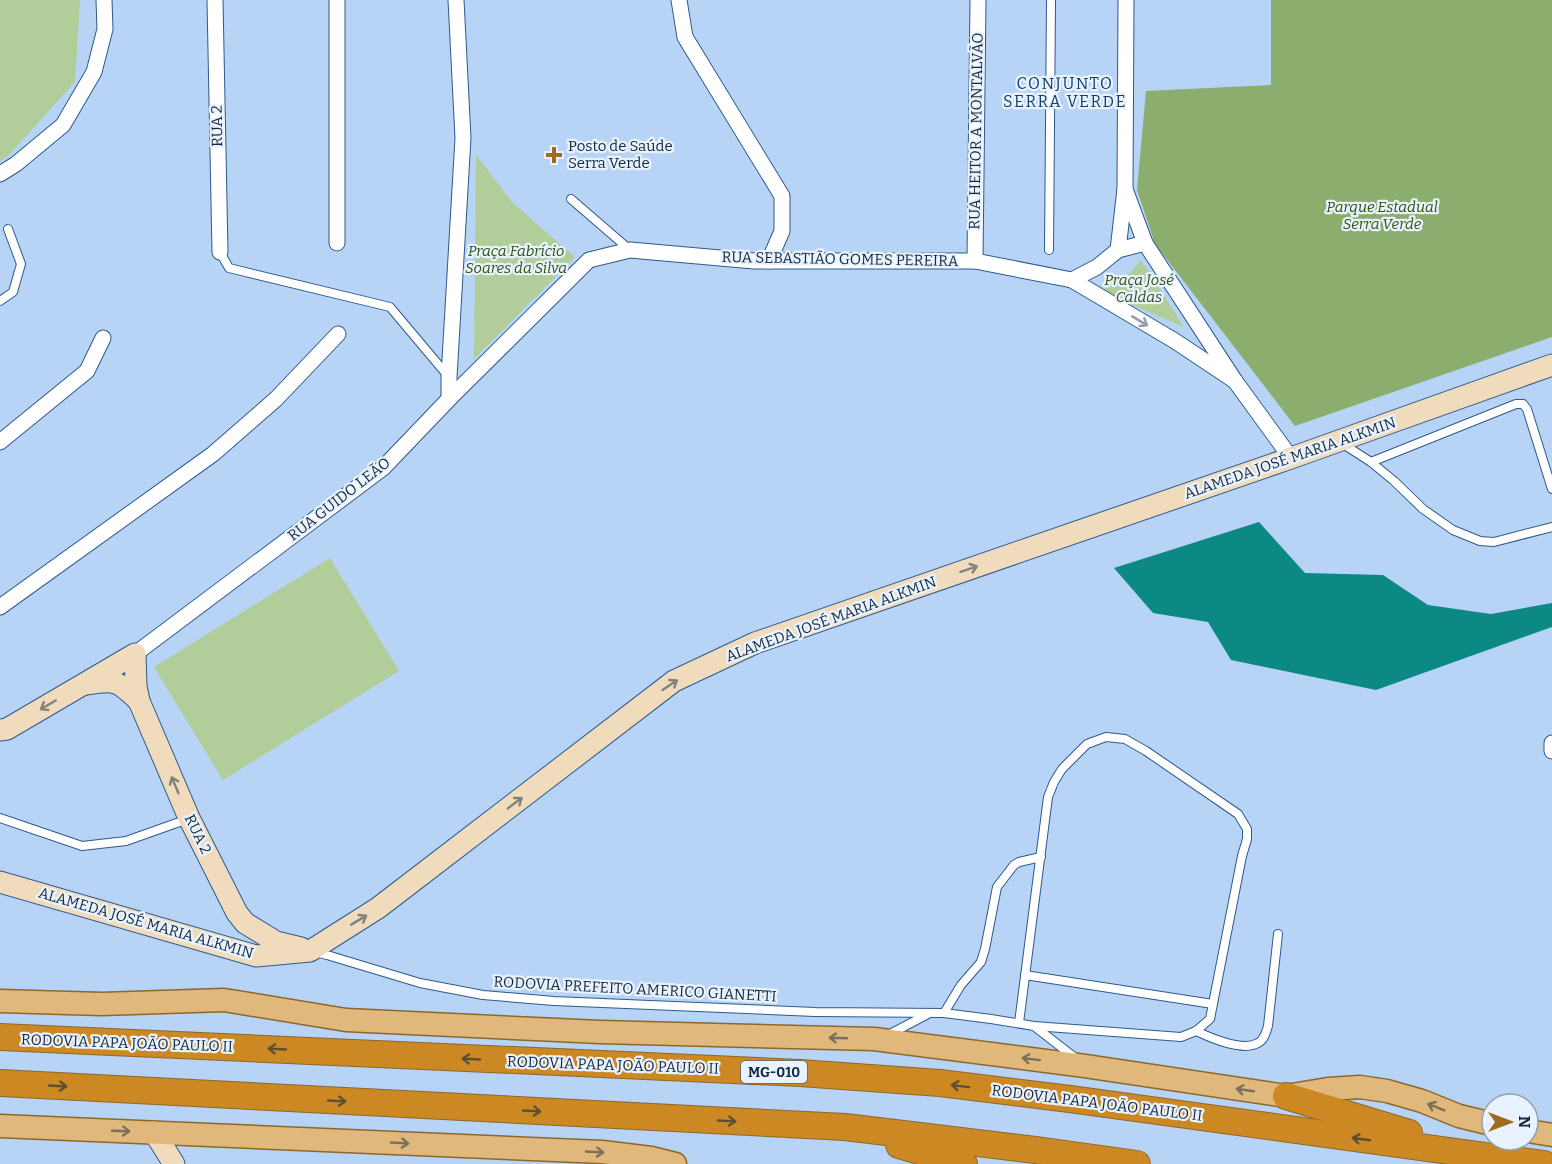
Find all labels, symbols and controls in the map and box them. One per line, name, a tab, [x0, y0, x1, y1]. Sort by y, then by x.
street label: RUA HEITOR A MONTALVÃO	[965, 32, 987, 230]
district label: CONJUNTO SERRA VERDE	[1003, 74, 1127, 111]
street label: RUA 2	[208, 105, 226, 147]
place label: Posto de Saúde Serra Verde	[568, 137, 673, 172]
marker: Posto de Saúde Serra Verde	[545, 146, 563, 164]
park label: Parque Estadual Serra Verde	[1326, 198, 1438, 233]
park label: Praça Fabrício Soares da Silva	[465, 242, 567, 277]
street label: RUA SEBASTIÃO GOMES PEREIRA	[721, 248, 959, 270]
park label: Praça José Caldas	[1104, 271, 1174, 306]
one-way arrow	[1131, 315, 1148, 327]
street label: ALAMEDA JOSÉ MARIA ALKMIN	[1182, 413, 1398, 503]
street label: RUA GUIDO LEÃO	[284, 453, 394, 545]
one-way arrow	[959, 563, 978, 574]
street label: ALAMEDA JOSÉ MARIA ALKMIN	[723, 572, 939, 666]
one-way arrow	[662, 679, 678, 691]
one-way arrow	[40, 699, 57, 711]
one-way arrow	[169, 776, 180, 795]
one-way arrow	[507, 796, 523, 809]
street label: RUA 2	[181, 811, 215, 857]
street label: ALAMEDA JOSÉ MARIA ALKMIN	[36, 884, 256, 962]
one-way arrow	[350, 913, 367, 925]
street label: RODOVIA PREFEITO AMERICO GIANETTI	[493, 973, 777, 1005]
street label: RODOVIA PAPA JOÃO PAULO II	[21, 1030, 233, 1056]
one-way arrow	[828, 1033, 848, 1044]
one-way arrow	[267, 1044, 287, 1055]
street label: RODOVIA PAPA JOÃO PAULO II	[507, 1052, 719, 1078]
one-way arrow	[462, 1053, 482, 1064]
one-way arrow	[1022, 1054, 1042, 1065]
road number: MG-010	[741, 1061, 807, 1083]
one-way arrow	[950, 1080, 970, 1091]
one-way arrow	[48, 1081, 68, 1092]
street label: RODOVIA PAPA JOÃO PAULO II	[991, 1081, 1203, 1125]
one-way arrow	[1236, 1085, 1255, 1096]
north arrow	[1480, 1092, 1540, 1152]
one-way arrow	[327, 1095, 347, 1106]
one-way arrow	[1428, 1101, 1446, 1112]
one-way arrow	[521, 1105, 541, 1116]
one-way arrow	[716, 1116, 736, 1127]
text: N	[1515, 1116, 1534, 1128]
one-way arrow	[111, 1125, 131, 1136]
one-way arrow	[1352, 1133, 1371, 1144]
one-way arrow	[390, 1137, 410, 1148]
one-way arrow	[584, 1146, 604, 1157]

